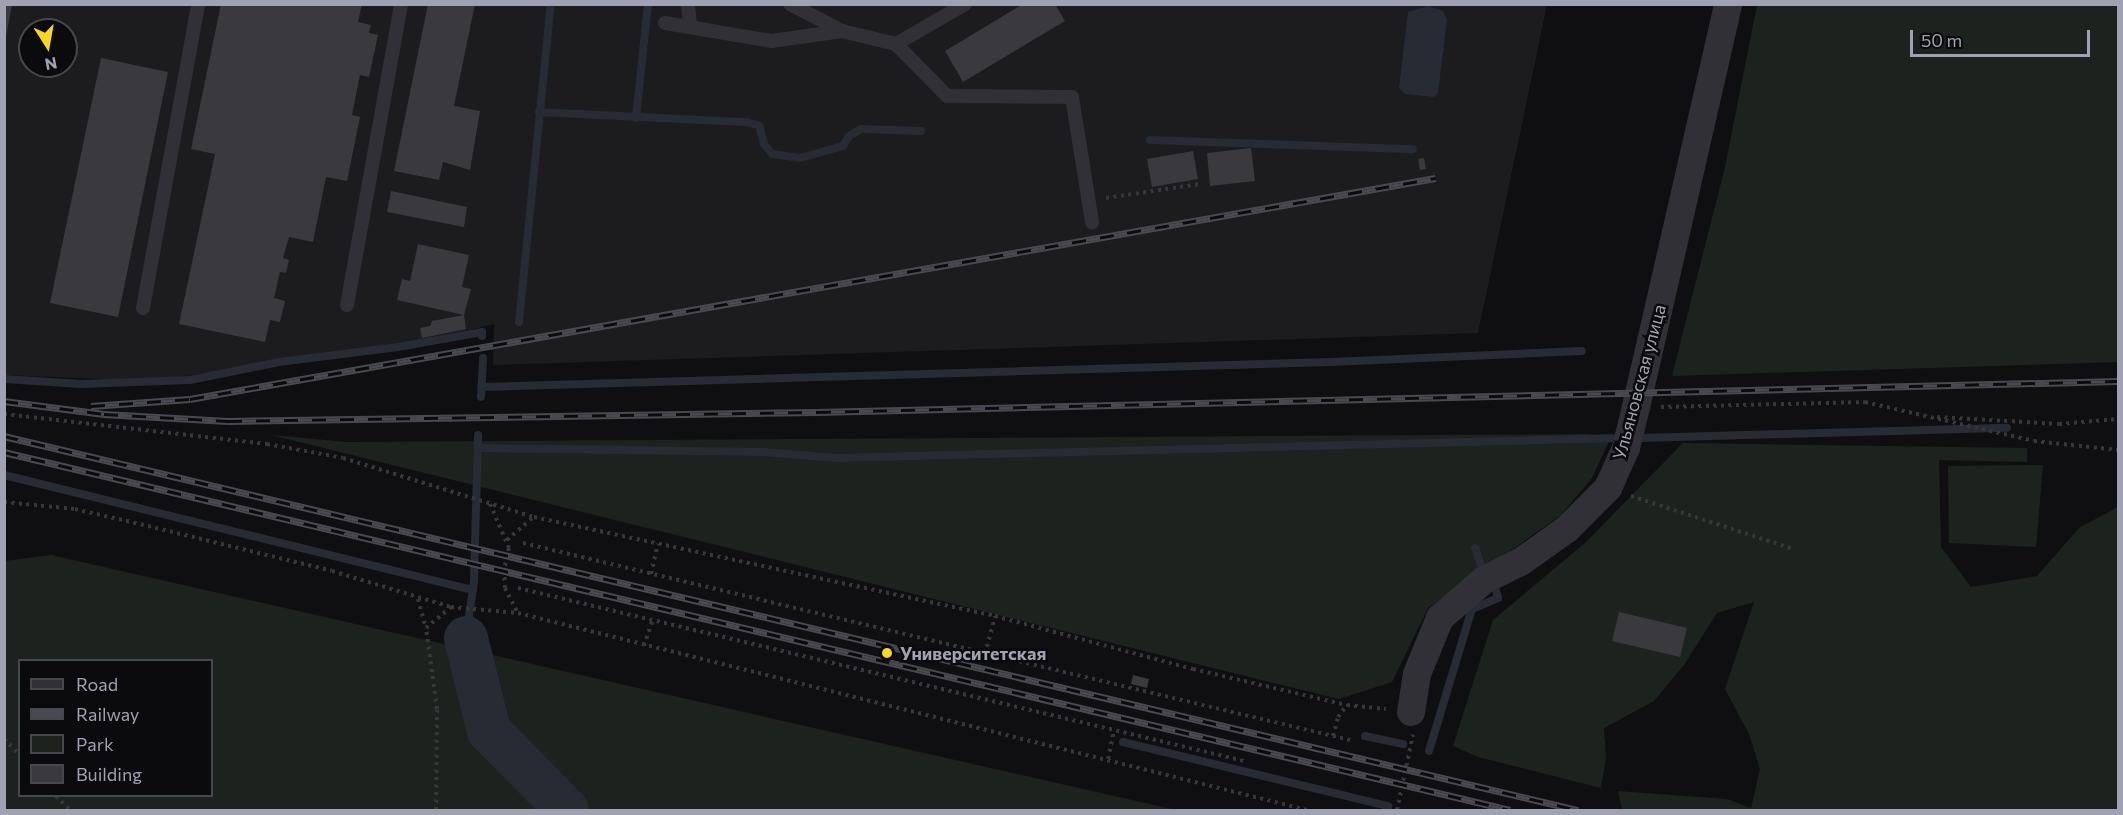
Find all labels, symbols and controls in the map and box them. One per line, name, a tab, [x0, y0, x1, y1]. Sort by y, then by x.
north arrow	[18, 18, 78, 78]
scale bar	[1913, 18, 2093, 56]
text: 50 m	[1921, 29, 1962, 51]
text: N	[43, 54, 59, 75]
street label: Ульяновская улица	[1608, 302, 1670, 462]
place label: Университетская	[900, 642, 1046, 664]
marker: Университетская	[878, 644, 896, 662]
legend	[18, 659, 213, 797]
text: Road	[76, 673, 118, 695]
text: Railway	[76, 703, 139, 725]
text: Park	[76, 733, 114, 755]
text: Building	[76, 763, 142, 785]

